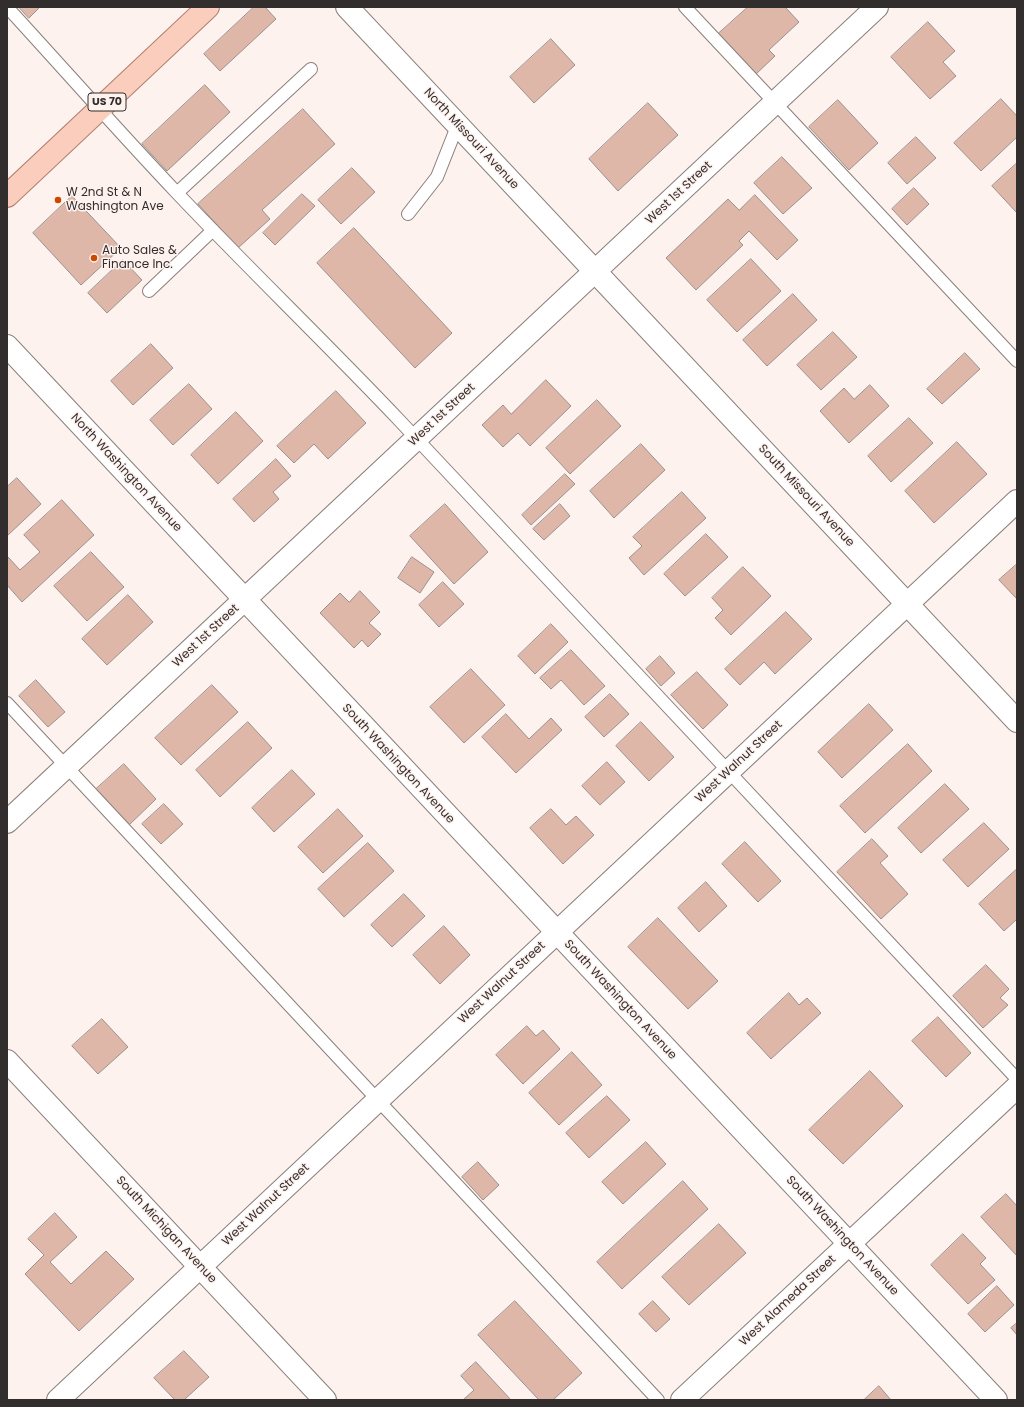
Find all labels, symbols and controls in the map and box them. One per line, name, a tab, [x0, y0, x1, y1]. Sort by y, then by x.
street label: North Missouri Avenue	[420, 86, 522, 192]
road number: US 70	[88, 93, 126, 111]
street label: West 1st Street	[643, 158, 715, 228]
place label: W 2nd St & N Washington Ave	[66, 186, 164, 214]
marker: W 2nd St & N Washington Ave	[53, 195, 63, 205]
place label: Auto Sales & Finance Inc.	[102, 244, 177, 272]
marker: Auto Sales & Finance Inc.	[89, 253, 99, 263]
street label: West 1st Street	[406, 380, 478, 450]
street label: North Washington Avenue	[67, 411, 185, 535]
street label: South Missouri Avenue	[755, 442, 857, 550]
street label: West 1st Street	[170, 601, 242, 671]
street label: South Washington Avenue	[339, 701, 457, 827]
street label: West Walnut Street	[692, 718, 786, 806]
street label: South Washington Avenue	[561, 937, 679, 1063]
street label: West Walnut Street	[455, 939, 549, 1027]
street label: West Walnut Street	[219, 1161, 313, 1249]
street label: South Washington Avenue	[783, 1173, 901, 1299]
street label: South Michigan Avenue	[113, 1174, 219, 1286]
street label: West Alameda Street	[737, 1253, 839, 1349]

